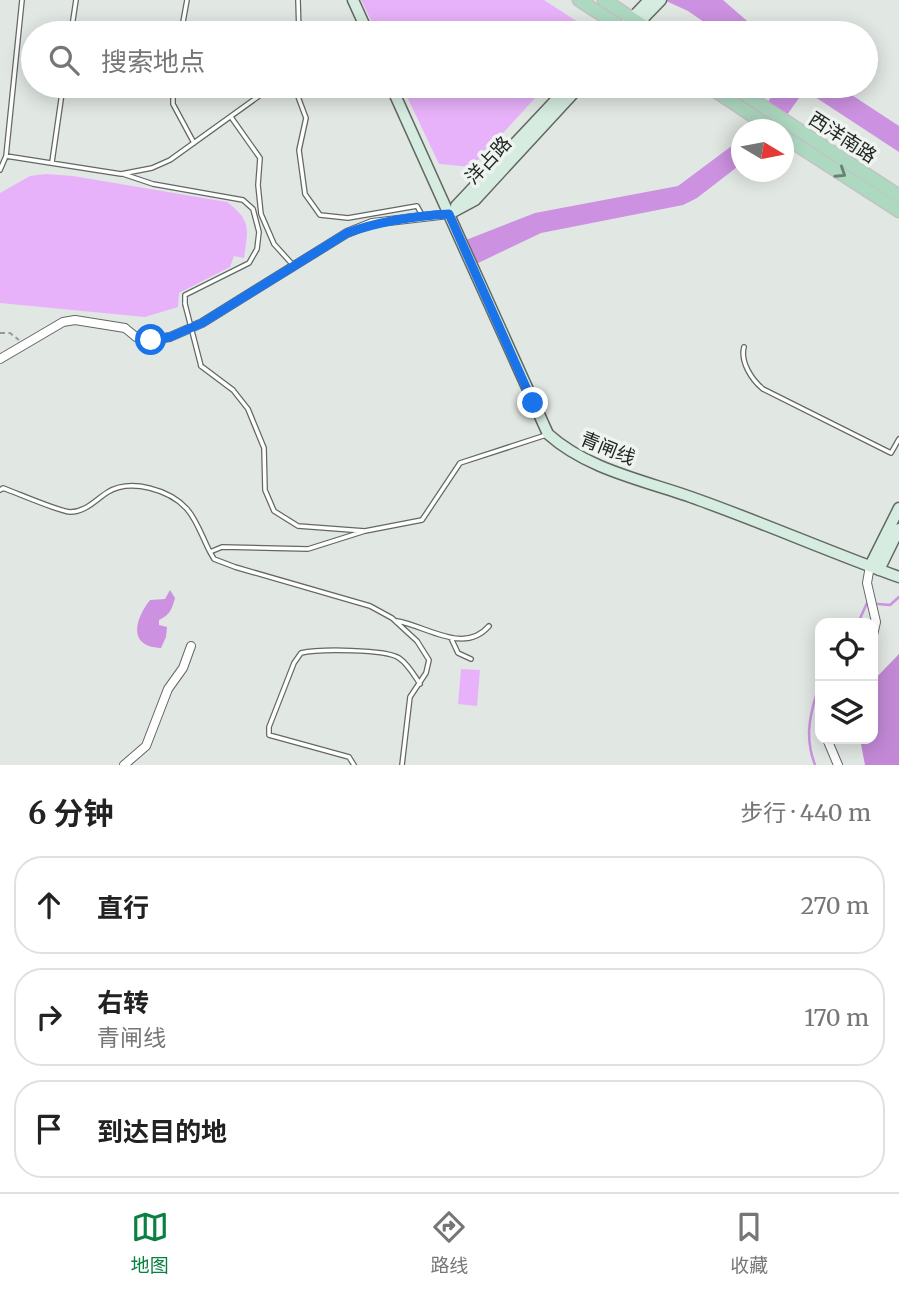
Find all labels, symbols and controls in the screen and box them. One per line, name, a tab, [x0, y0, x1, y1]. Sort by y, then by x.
search box	[21, 21, 878, 98]
icon: search	[45, 41, 83, 79]
text: 搜索地点	[101, 45, 205, 78]
street label: 西洋南路	[805, 106, 881, 168]
north arrow	[731, 119, 794, 182]
street label: 洋占路	[460, 131, 516, 189]
one-way arrow	[833, 165, 846, 178]
route start	[135, 324, 166, 355]
route end	[517, 387, 548, 418]
street label: 青闸线	[577, 426, 639, 470]
map controls	[815, 618, 878, 744]
button: locate	[815, 618, 878, 681]
button: layers	[815, 681, 878, 744]
text: 6 分钟	[28, 794, 114, 832]
text: 步行 · 440 m	[740, 798, 871, 827]
icon: ahead	[30, 886, 68, 924]
text: 直行	[97, 891, 149, 924]
text: 270 m	[801, 891, 869, 920]
text: 右转	[97, 986, 149, 1019]
icon: right	[30, 998, 68, 1036]
text: 170 m	[804, 1003, 869, 1032]
text: 青闸线	[97, 1023, 166, 1052]
icon: arrive	[30, 1110, 68, 1148]
text: 到达目的地	[97, 1115, 227, 1148]
tab: 地图	[131, 1208, 169, 1277]
tab: 路线	[430, 1208, 468, 1277]
tab: 收藏	[730, 1208, 768, 1277]

